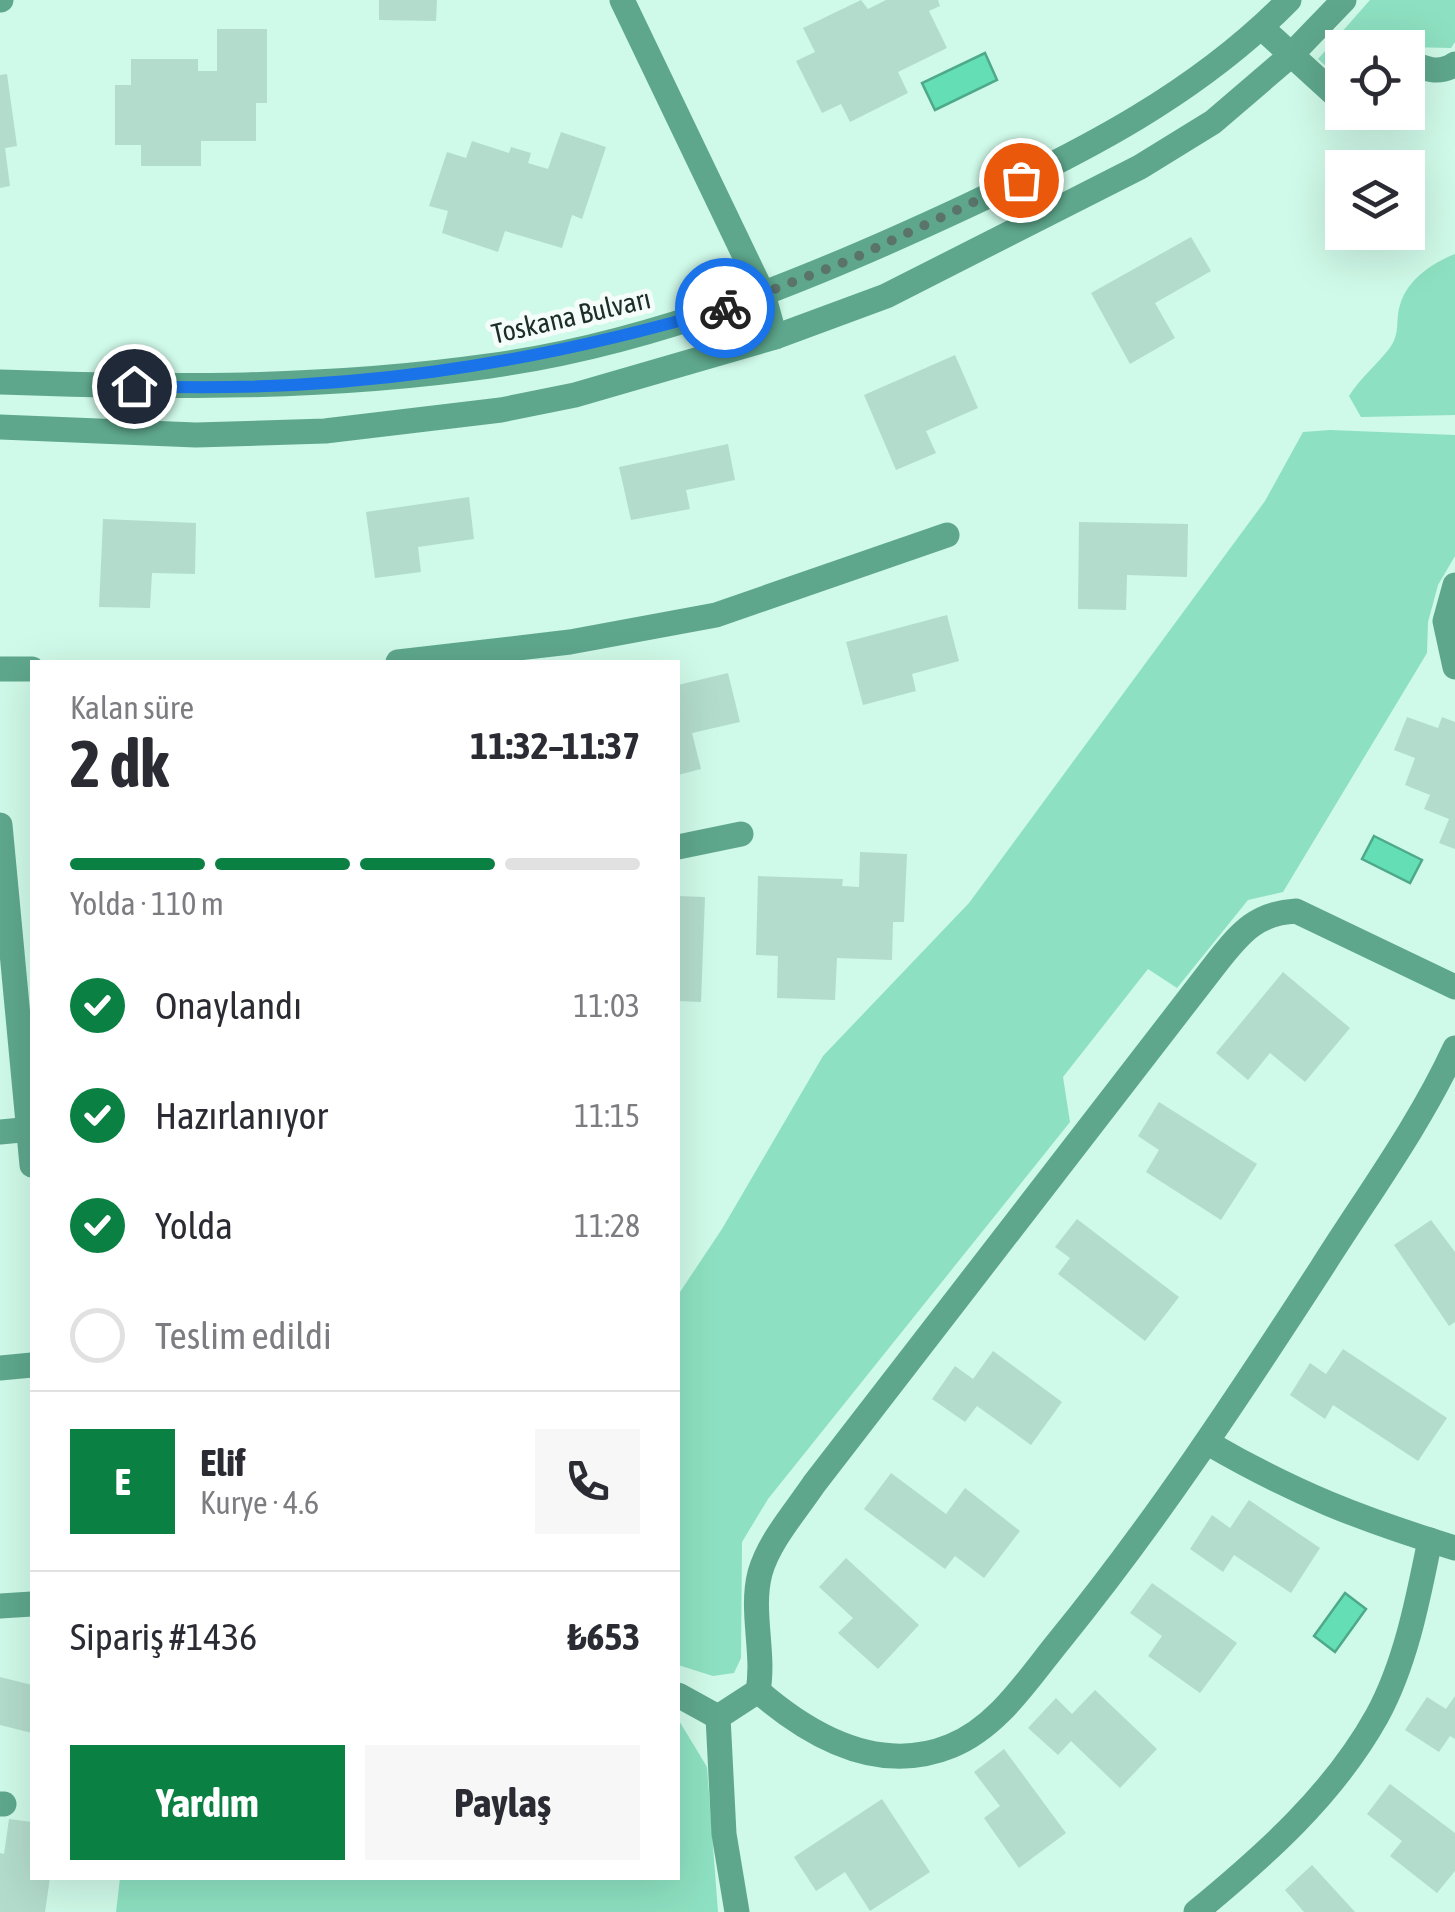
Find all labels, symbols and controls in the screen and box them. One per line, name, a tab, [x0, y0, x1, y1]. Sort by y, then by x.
map controls	[1325, 30, 1425, 250]
button: locate	[1325, 30, 1425, 130]
pin	[979, 138, 1064, 223]
button: layers	[1325, 150, 1425, 250]
icon: bag	[994, 153, 1049, 208]
courier	[675, 258, 775, 358]
icon: bike	[698, 281, 753, 336]
street label: Toskana Bulvarı	[488, 282, 654, 350]
pin	[92, 344, 177, 429]
icon: home	[107, 359, 162, 414]
text: Kalan süre	[70, 689, 194, 726]
text: 11:32–11:37	[470, 724, 640, 767]
text: 2 dk	[70, 726, 169, 801]
text: Yolda · 110 m	[70, 885, 224, 922]
icon: check	[70, 978, 125, 1033]
text: Onaylandı	[155, 984, 302, 1027]
text: 11:03	[574, 987, 640, 1024]
icon: check	[70, 1088, 125, 1143]
text: Hazırlanıyor	[155, 1094, 328, 1137]
text: 11:15	[574, 1097, 640, 1134]
icon: check	[70, 1198, 125, 1253]
text: Yolda	[155, 1204, 233, 1247]
text: 11:28	[574, 1207, 640, 1244]
text: Teslim edildi	[155, 1314, 332, 1357]
button: phone	[535, 1429, 640, 1534]
text: Elif	[200, 1441, 246, 1484]
text: E	[114, 1460, 131, 1503]
text: Kurye · 4.6	[200, 1484, 319, 1521]
text: Sipariş #1436	[70, 1615, 257, 1658]
text: ₺653	[567, 1615, 640, 1658]
button: Yardım	[70, 1745, 345, 1860]
button: Paylaş	[365, 1745, 640, 1860]

